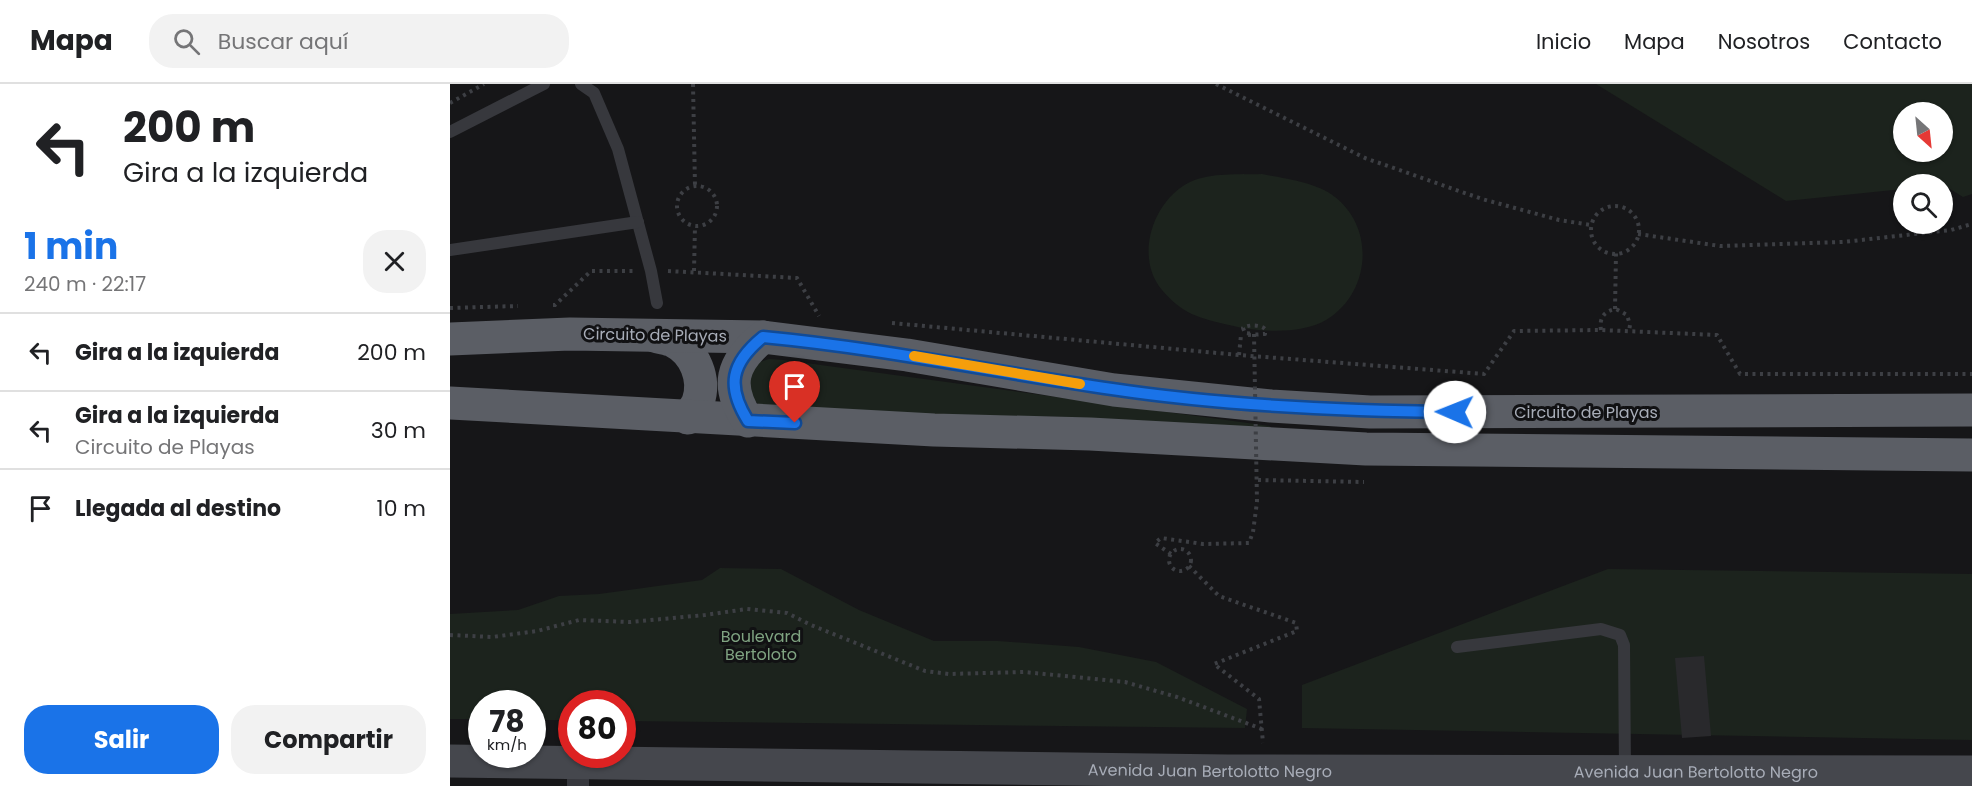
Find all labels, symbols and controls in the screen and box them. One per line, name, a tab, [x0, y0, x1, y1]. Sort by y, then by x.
search box	[149, 14, 569, 68]
text: Mapa	[30, 21, 113, 60]
icon: search	[170, 25, 203, 58]
text: Buscar aquí	[218, 26, 348, 57]
text: Inicio	[1536, 27, 1591, 56]
text: Mapa	[1624, 27, 1685, 56]
text: Nosotros	[1718, 27, 1810, 56]
text: Contacto	[1843, 27, 1942, 56]
text: 200 m	[123, 98, 255, 157]
north arrow	[1893, 102, 1953, 162]
map controls	[1893, 102, 1953, 234]
icon: left	[24, 108, 102, 186]
text: Gira a la izquierda	[123, 154, 368, 191]
button: search	[1893, 174, 1953, 234]
text: 1 min	[24, 221, 118, 272]
button: close	[363, 230, 426, 293]
text: 240 m · 22:17	[24, 270, 146, 298]
street label: Circuito de Playas	[583, 322, 727, 348]
icon: left	[24, 336, 57, 369]
text: Gira a la izquierda	[75, 337, 279, 368]
text: 200 m	[357, 337, 426, 368]
pin	[769, 361, 820, 423]
icon: arrive	[778, 370, 811, 403]
position arrow	[1423, 380, 1487, 444]
text: Gira a la izquierda	[75, 400, 279, 431]
street label: Circuito de Playas	[1514, 401, 1658, 424]
icon: left	[24, 414, 57, 447]
text: 30 m	[371, 415, 426, 446]
text: Circuito de Playas	[75, 433, 255, 461]
icon: arrive	[24, 492, 57, 525]
text: Llegada al destino	[75, 493, 281, 524]
text: 10 m	[377, 493, 426, 524]
park label: Boulevard Bertoloto	[721, 625, 801, 666]
speed limit sign: 80	[558, 690, 636, 768]
text: 78	[489, 700, 525, 743]
button: Salir	[24, 705, 219, 774]
button: Compartir	[231, 705, 426, 774]
text: km/h	[487, 734, 527, 755]
street label: Avenida Juan Bertolotto Negro	[1088, 758, 1332, 783]
street label: Avenida Juan Bertolotto Negro	[1574, 760, 1818, 783]

